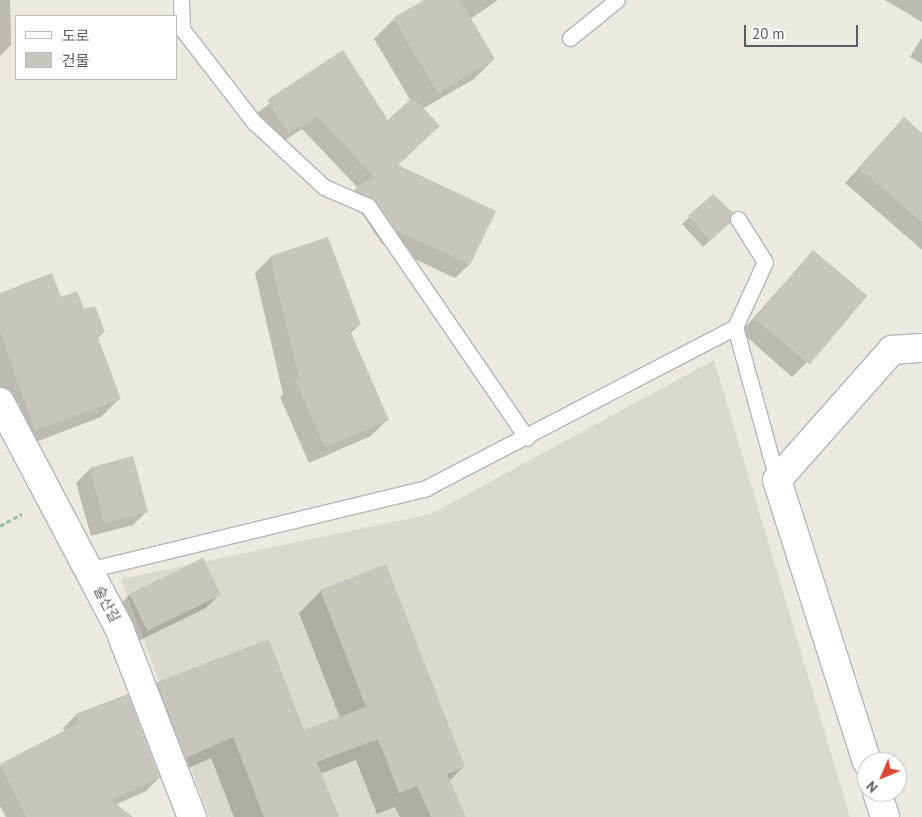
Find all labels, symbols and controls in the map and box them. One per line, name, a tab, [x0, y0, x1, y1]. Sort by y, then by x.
legend	[15, 15, 178, 80]
scale bar	[747, 15, 861, 47]
text: 20 m	[752, 24, 785, 43]
text: 도로	[62, 26, 90, 45]
text: 건물	[62, 51, 90, 70]
street label: 술산길	[91, 583, 123, 625]
north arrow	[857, 752, 907, 802]
text: N	[862, 777, 882, 797]

